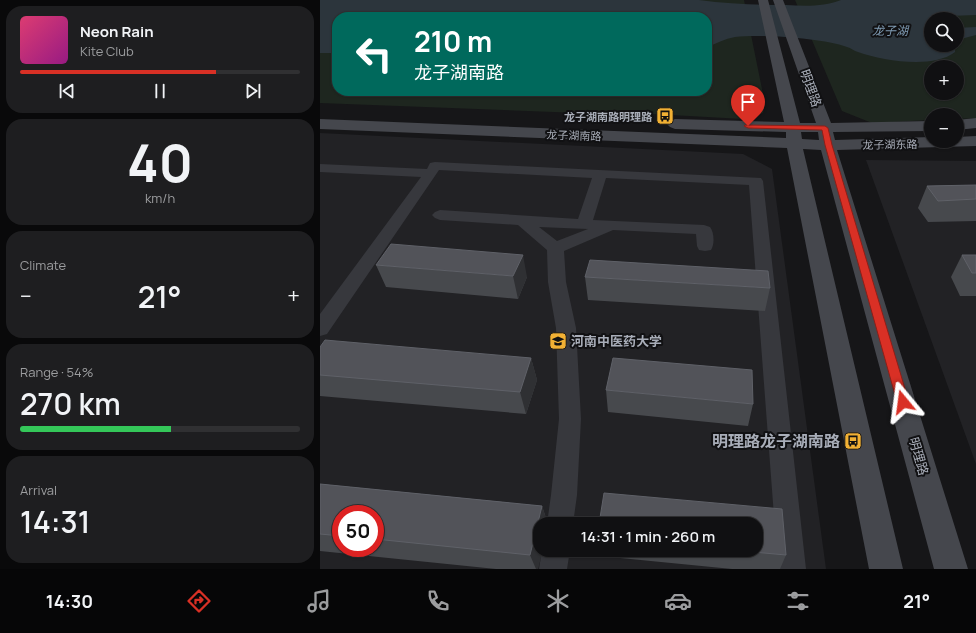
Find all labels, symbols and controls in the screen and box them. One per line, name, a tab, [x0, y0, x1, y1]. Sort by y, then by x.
map controls	[924, 12, 964, 148]
button: search	[924, 12, 964, 52]
text: Neon Rain	[80, 21, 154, 42]
text: 210 m	[414, 22, 492, 60]
water label: 龙子湖	[872, 22, 910, 39]
icon: left	[348, 28, 400, 80]
text: Kite Club	[80, 42, 134, 60]
text: 龙子湖南路	[414, 60, 504, 84]
button: +	[924, 60, 964, 100]
street label: 明理路	[796, 67, 826, 109]
icon: previous	[56, 80, 78, 102]
icon: pause	[149, 80, 171, 102]
icon: next	[242, 80, 264, 102]
pin	[731, 85, 765, 126]
icon: arrive	[737, 91, 759, 113]
bus stop icon: 龙子湖南路明理路	[655, 106, 675, 126]
button: −	[924, 108, 964, 148]
place label: 龙子湖南路明理路	[564, 109, 653, 124]
text: 40	[127, 127, 193, 198]
street label: 龙子湖南路	[546, 127, 602, 143]
street label: 龙子湖东路	[862, 136, 918, 152]
text: km/h	[145, 189, 175, 207]
text: Climate	[20, 256, 66, 274]
text: 21°	[138, 276, 181, 317]
text: −	[20, 281, 32, 311]
text: +	[287, 281, 300, 311]
school or university icon: 河南中医药大学	[548, 331, 568, 351]
place label: 河南中医药大学	[571, 332, 662, 350]
text: Range · 54%	[20, 363, 93, 381]
position arrow	[882, 381, 924, 423]
text: 270 km	[20, 383, 121, 424]
place label: 明理路龙子湖南路	[712, 430, 840, 452]
bus stop icon: 明理路龙子湖南路	[843, 431, 863, 451]
street label: 明理路	[905, 435, 933, 477]
text: Arrival	[20, 481, 57, 499]
text: 14:31	[20, 501, 90, 542]
speed limit sign: 50	[332, 505, 384, 557]
text: 14:31 · 1 min · 260 m	[581, 526, 715, 547]
icon: directions	[185, 587, 213, 615]
icon: music	[305, 587, 333, 615]
icon: phone	[424, 587, 452, 615]
icon: climate	[544, 587, 572, 615]
icon: car	[664, 587, 692, 615]
icon: filters	[784, 587, 812, 615]
text: 14:30	[46, 589, 93, 613]
text: 21°	[903, 589, 930, 613]

